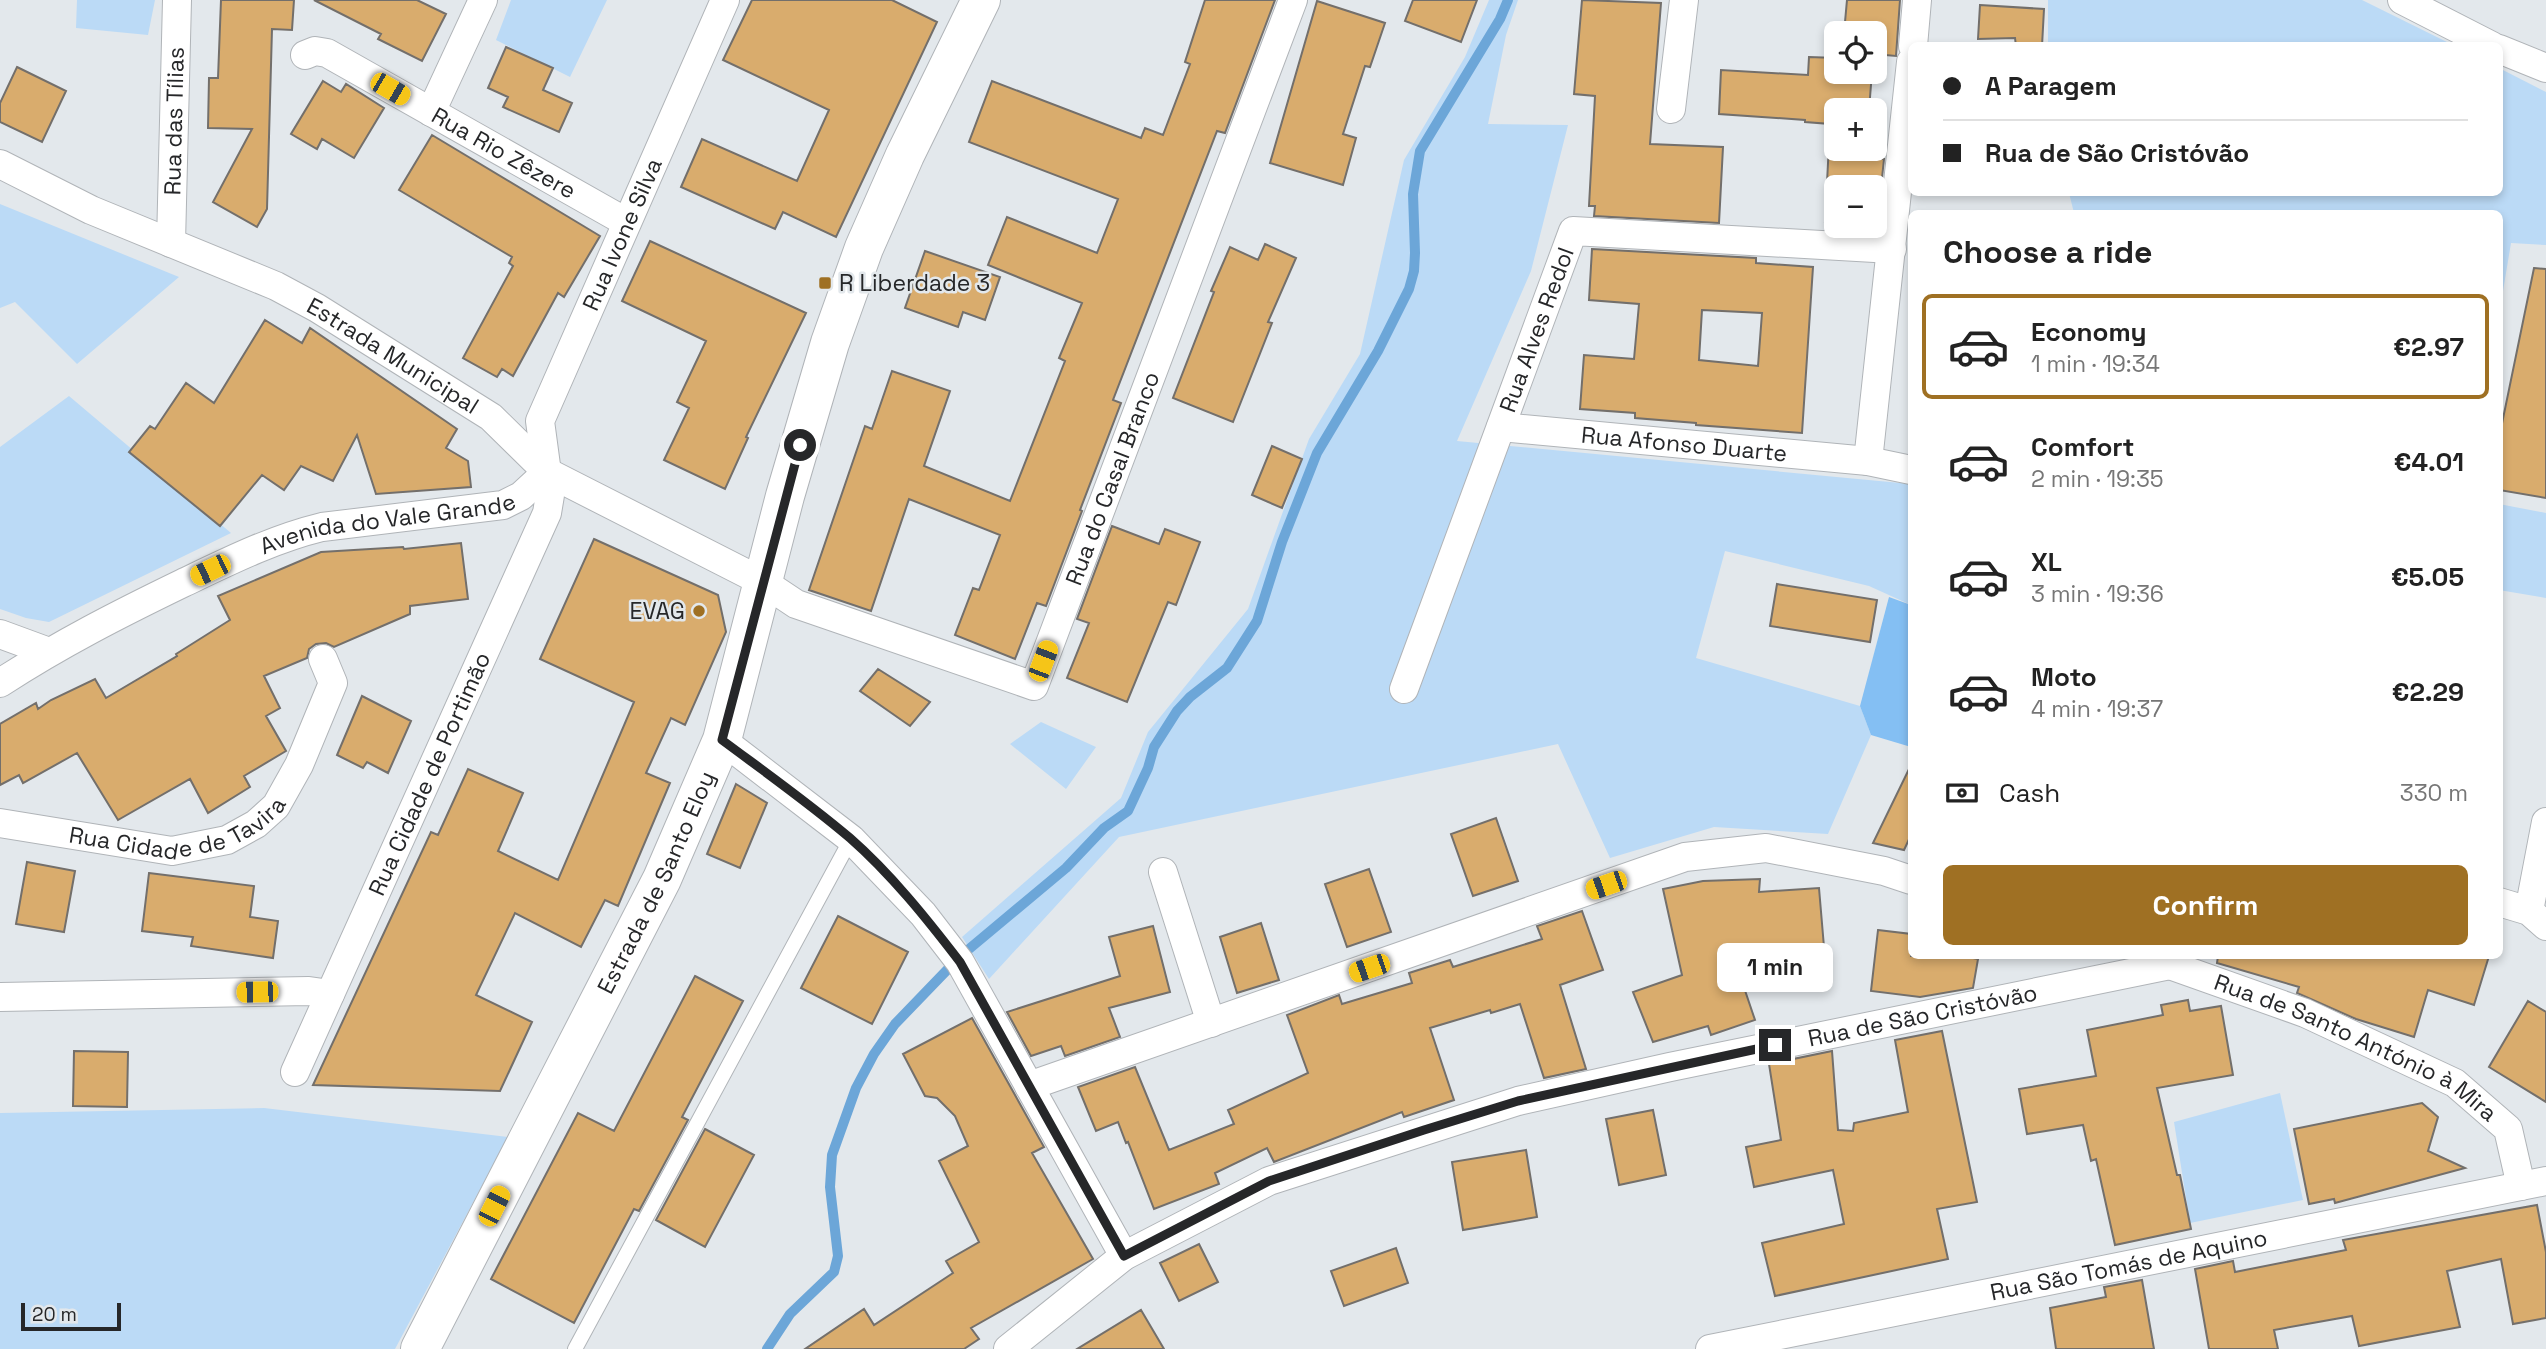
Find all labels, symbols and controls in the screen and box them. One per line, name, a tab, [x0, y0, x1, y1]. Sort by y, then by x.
map controls	[1824, 21, 1887, 238]
button: locate	[1824, 21, 1887, 84]
street label: Rua das Tílias	[157, 47, 191, 196]
car	[367, 69, 414, 109]
text: A Paragem	[1985, 69, 2117, 103]
button: +	[1824, 98, 1887, 161]
street label: Rua Rio Zêzere	[426, 100, 581, 206]
text: Rua de São Cristóvão	[1985, 136, 2249, 170]
street label: Rua Ivone Silva	[575, 153, 669, 315]
button: −	[1824, 175, 1887, 238]
text: Choose a ride	[1943, 232, 2153, 272]
street label: Rua Alves Redol	[1492, 243, 1581, 416]
place label: R Liberdade 3	[839, 268, 990, 298]
marker: R Liberdade 3	[817, 275, 833, 291]
street label: Estrada Municipal	[302, 290, 484, 421]
icon: car	[1947, 315, 2010, 378]
text: Economy	[2031, 315, 2147, 349]
text: €2.97	[2393, 330, 2464, 364]
text: 1 min · 19:34	[2031, 349, 2160, 379]
street label: Rua do Casal Branco	[1058, 367, 1166, 590]
street label: Rua Afonso Duarte	[1580, 420, 1789, 468]
route start	[784, 429, 816, 461]
icon: car	[1947, 430, 2010, 493]
text: Comfort	[2031, 430, 2134, 464]
text: €4.01	[2394, 445, 2464, 479]
text: 2 min · 19:35	[2031, 464, 2164, 494]
street label: Avenida do Vale Grande	[255, 486, 521, 561]
icon: car	[1947, 545, 2010, 608]
text: XL	[2031, 545, 2062, 579]
car	[187, 551, 234, 589]
text: €5.05	[2391, 560, 2464, 594]
text: 3 min · 19:36	[2031, 579, 2164, 609]
place label: EVAG	[630, 596, 685, 626]
marker: EVAG	[691, 603, 707, 619]
car	[1026, 638, 1061, 684]
street label: Rua Cidade de Portimão	[361, 647, 497, 900]
icon: car	[1947, 660, 2010, 723]
text: Moto	[2031, 660, 2097, 694]
text: €2.29	[2392, 675, 2464, 709]
text: 4 min · 19:37	[2031, 694, 2163, 724]
street label: Estrada de Santo Eloy	[590, 767, 722, 999]
icon: cash	[1943, 774, 1981, 812]
text: Cash	[1999, 776, 2060, 810]
text: 330 m	[2400, 778, 2468, 808]
street label: Rua Cidade de Tavira	[67, 792, 293, 867]
button: Confirm	[1943, 865, 2468, 945]
car	[1583, 868, 1630, 902]
callout: 1 min	[1717, 944, 1833, 992]
car	[1346, 951, 1393, 985]
text: 1 min	[1747, 952, 1803, 982]
street label: Rua de Santo António à Mira	[2210, 967, 2503, 1128]
street label: Rua de São Cristóvão	[1805, 977, 2040, 1053]
car	[236, 981, 279, 1003]
route end	[1759, 1029, 1791, 1061]
car	[476, 1183, 513, 1229]
street label: Rua São Tomás de Aquino	[1987, 1222, 2270, 1307]
scale bar	[21, 1300, 121, 1332]
text: 20 m	[32, 1302, 77, 1327]

